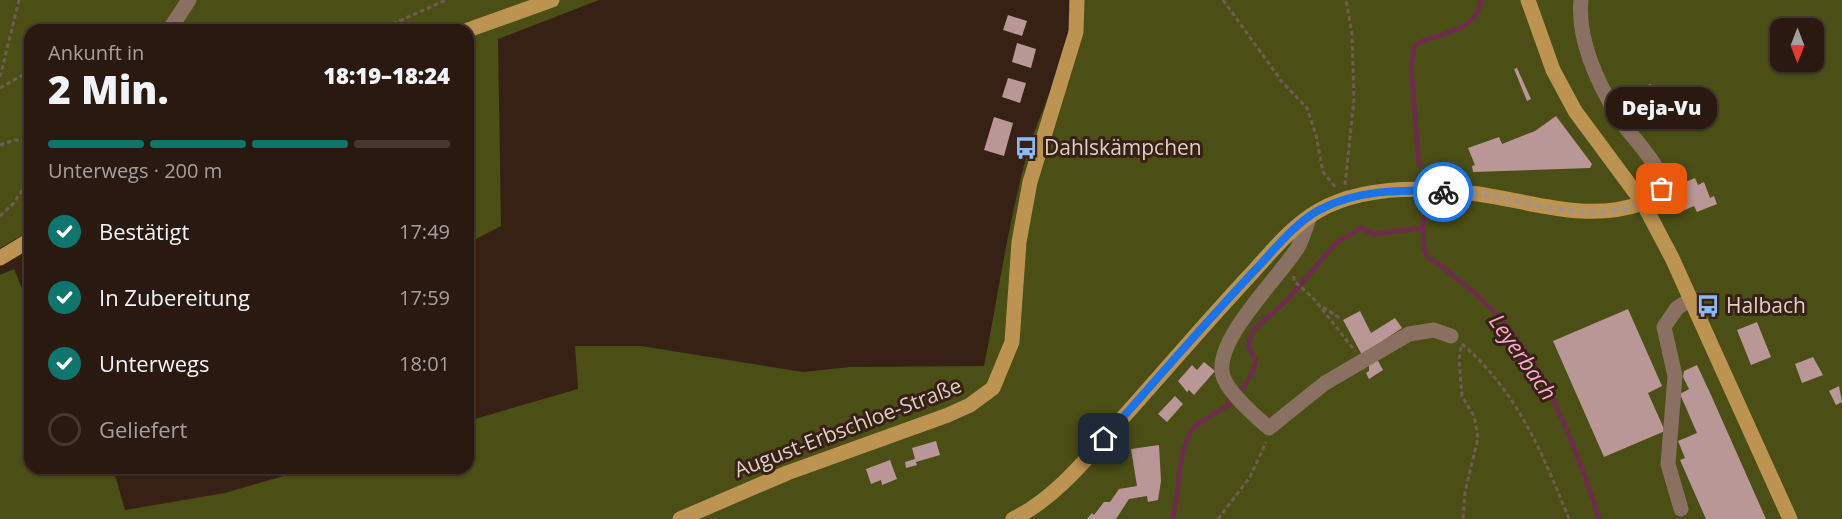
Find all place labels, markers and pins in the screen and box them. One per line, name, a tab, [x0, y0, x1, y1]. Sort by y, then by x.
callout: Deja-Vu	[1606, 87, 1718, 129]
place label: Dahlskämpchen	[1044, 133, 1202, 161]
bus stop icon: Dahlskämpchen	[1013, 135, 1039, 161]
pin	[1636, 163, 1687, 214]
place label: Halbach	[1726, 291, 1806, 319]
bus stop icon: Halbach	[1695, 293, 1721, 319]
pin	[1078, 413, 1129, 464]

